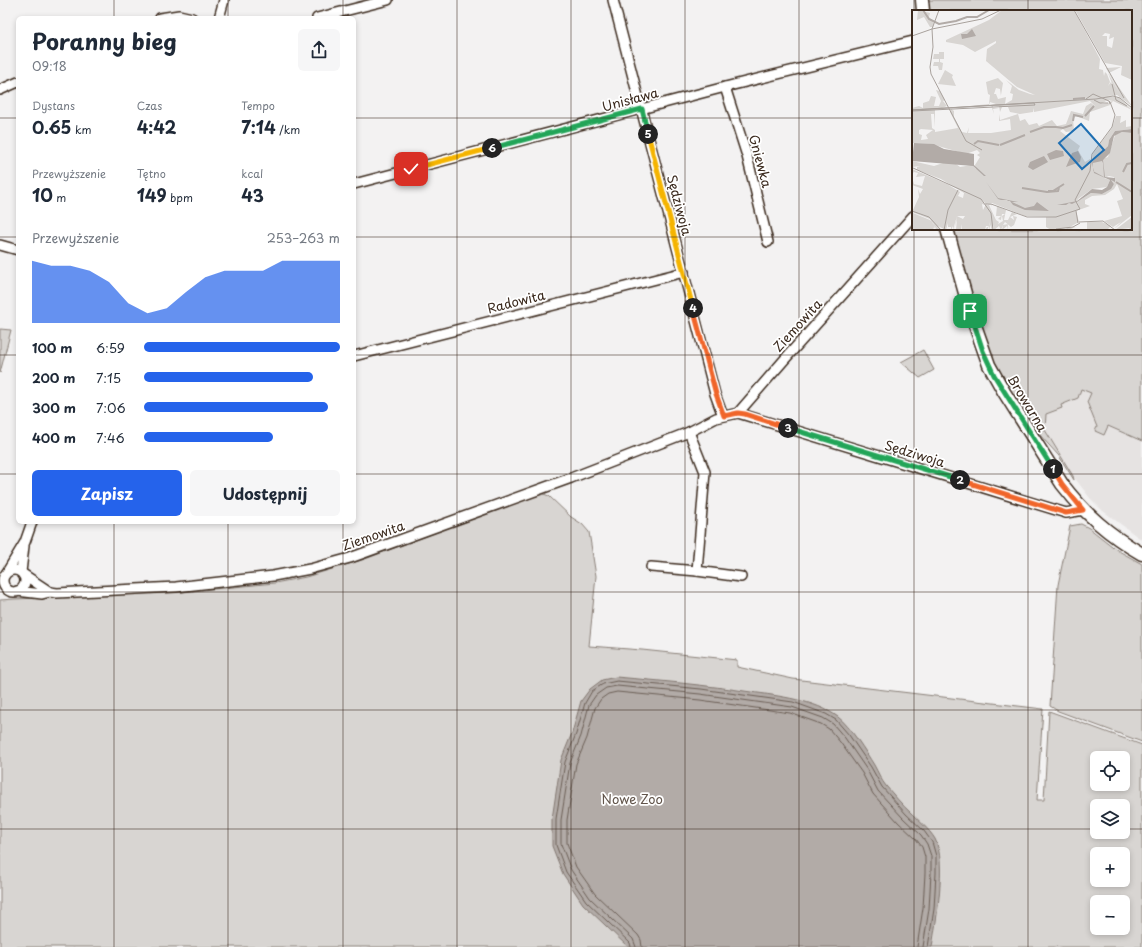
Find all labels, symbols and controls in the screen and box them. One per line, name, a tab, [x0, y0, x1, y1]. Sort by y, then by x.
inset map	[912, 10, 1132, 230]
text: Poranny bieg	[32, 24, 177, 57]
button: share	[298, 29, 340, 71]
text: 09:18	[32, 56, 67, 75]
street label: Unisława	[600, 82, 661, 116]
text: Dystans	[32, 97, 75, 114]
text: Czas	[137, 97, 162, 114]
text: Tempo	[241, 97, 275, 114]
text: 0.65	[32, 114, 71, 140]
text: 4:42	[137, 114, 176, 140]
text: 7:14	[241, 114, 276, 140]
text: km	[71, 121, 92, 138]
text: /km	[276, 121, 300, 138]
pin: 5	[638, 124, 658, 144]
text: 5	[644, 125, 652, 142]
street label: Gniewka	[745, 132, 777, 190]
pin: 6	[482, 138, 502, 158]
text: 6	[488, 139, 496, 156]
pin	[394, 152, 428, 186]
icon: check	[400, 158, 422, 180]
text: Przewyższenie	[32, 165, 106, 182]
text: Tętno	[137, 165, 166, 182]
text: kcal	[241, 165, 263, 182]
street label: Sędziwoja	[663, 173, 697, 238]
text: 10	[32, 182, 53, 208]
text: 149	[137, 182, 167, 208]
text: 43	[241, 182, 264, 208]
text: m	[53, 189, 66, 206]
text: bpm	[167, 189, 193, 206]
text: Przewyższenie	[32, 228, 119, 247]
text: 253–263 m	[267, 228, 340, 247]
street label: Radowita	[485, 284, 548, 317]
street label: Ziemowita	[768, 294, 826, 356]
pin	[953, 294, 987, 328]
pin: 4	[683, 298, 703, 318]
text: 4	[689, 299, 697, 316]
icon: arrive	[959, 300, 981, 322]
text: 100 m	[32, 338, 73, 357]
text: 6:59	[96, 338, 125, 357]
text: 200 m	[32, 368, 76, 387]
text: 7:15	[96, 368, 121, 387]
street label: Browarna	[1004, 371, 1053, 436]
text: 300 m	[32, 398, 76, 417]
text: 7:06	[96, 398, 126, 417]
pin: 3	[778, 418, 798, 438]
text: 3	[784, 419, 792, 436]
text: 400 m	[32, 428, 76, 447]
text: 7:46	[96, 428, 125, 447]
street label: Sędziwoja	[883, 435, 948, 471]
pin: 1	[1043, 459, 1063, 479]
text: 1	[1050, 460, 1056, 477]
button: Zapisz	[32, 470, 182, 516]
button: Udostępnij	[190, 470, 340, 516]
pin: 2	[950, 470, 970, 490]
text: 2	[956, 471, 964, 488]
street label: Ziemowita	[339, 515, 408, 555]
map controls	[1090, 751, 1130, 935]
button: locate	[1090, 751, 1130, 791]
park label: Nowe Zoo	[601, 789, 663, 808]
button: layers	[1090, 799, 1130, 839]
button: +	[1090, 847, 1130, 887]
button: −	[1090, 895, 1130, 935]

